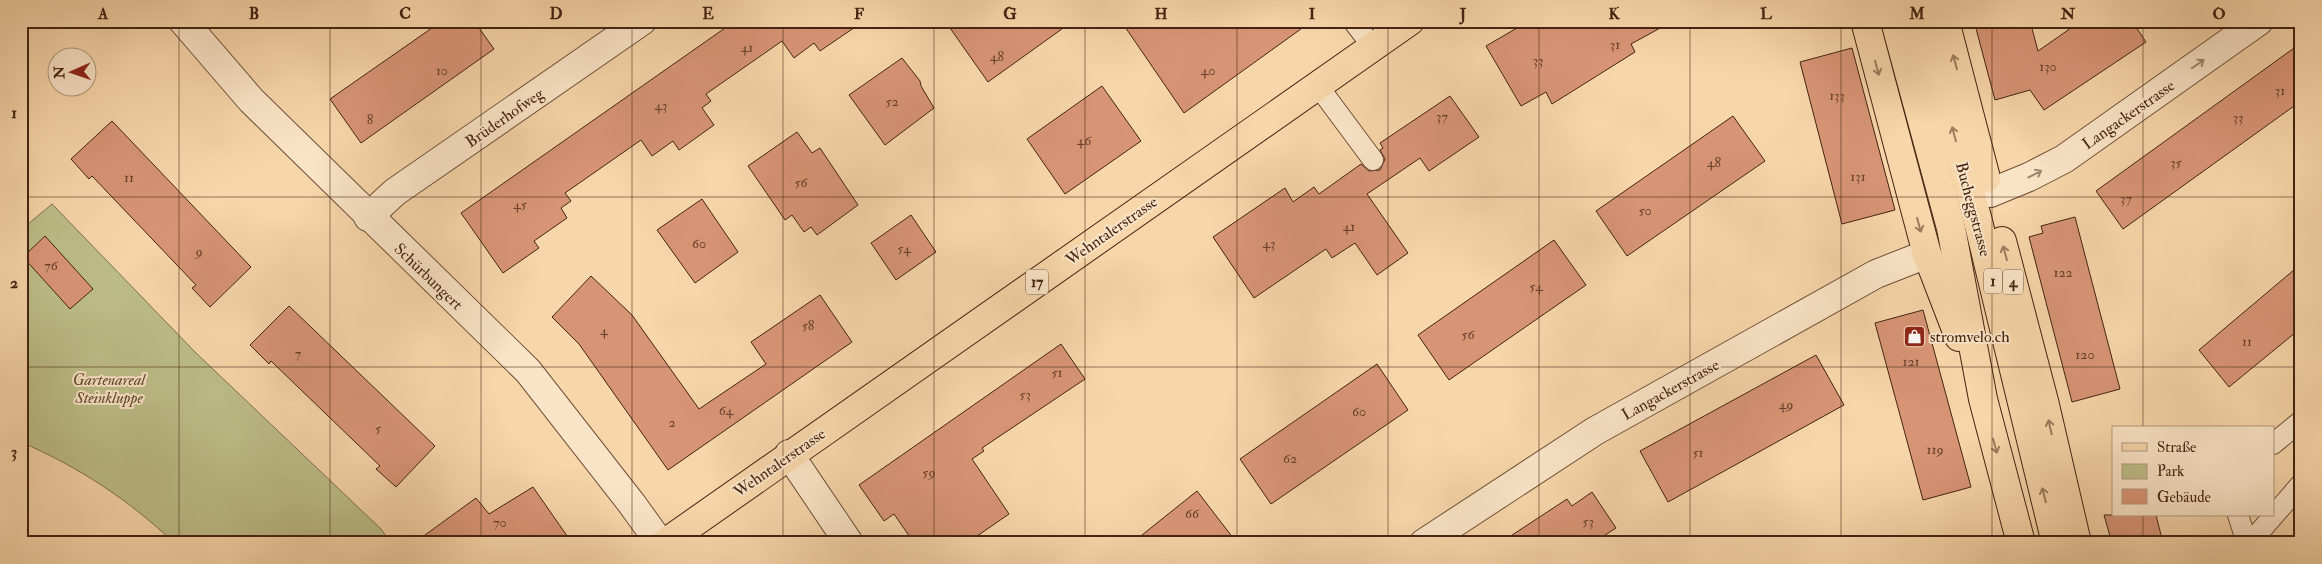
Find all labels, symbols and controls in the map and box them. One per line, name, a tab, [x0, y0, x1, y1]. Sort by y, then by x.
text: A	[97, 4, 109, 24]
text: B	[249, 4, 259, 24]
text: C	[399, 4, 411, 24]
text: D	[549, 4, 563, 24]
text: E	[702, 4, 714, 24]
text: F	[854, 4, 864, 24]
text: G	[1003, 4, 1017, 24]
text: H	[1154, 4, 1168, 24]
text: I	[1309, 4, 1316, 24]
text: J	[1459, 4, 1467, 25]
text: K	[1608, 4, 1620, 24]
text: L	[1760, 4, 1772, 24]
text: M	[1908, 4, 1925, 24]
text: N	[2060, 4, 2076, 24]
text: O	[2212, 4, 2226, 24]
house number: 31	[1610, 36, 1620, 53]
house number: 41	[741, 39, 753, 56]
north arrow	[48, 48, 98, 98]
house number: 48	[990, 48, 1004, 65]
house number: 33	[1533, 52, 1543, 69]
one-way arrow	[1950, 54, 1959, 70]
house number: 130	[2039, 58, 2057, 75]
one-way arrow	[2191, 59, 2205, 69]
one-way arrow	[1873, 60, 1882, 76]
house number: 10	[436, 62, 448, 79]
house number: 40	[1201, 62, 1215, 79]
text: N	[51, 65, 68, 80]
street label: Langackerstrasse	[2078, 75, 2179, 154]
house number: 31	[2275, 82, 2285, 99]
street label: Brüderhofweg	[462, 83, 548, 152]
house number: 133	[1829, 87, 1845, 104]
house number: 52	[885, 93, 899, 110]
house number: 43	[655, 97, 667, 114]
text: 1	[11, 103, 17, 123]
house number: 37	[1436, 108, 1448, 125]
house number: 33	[2233, 109, 2243, 126]
house number: 8	[367, 111, 374, 128]
one-way arrow	[1949, 126, 1958, 142]
house number: 46	[1077, 132, 1092, 149]
house number: 48	[1707, 154, 1721, 171]
house number: 35	[2170, 154, 2183, 171]
street label: Bucheggstrasse	[1951, 160, 1995, 259]
house number: 131	[1850, 168, 1866, 185]
house number: 11	[124, 169, 134, 186]
one-way arrow	[2027, 169, 2042, 179]
house number: 56	[794, 174, 809, 191]
house number: 37	[2120, 190, 2132, 207]
street label: Wehntalerstrasse	[1061, 192, 1162, 270]
house number: 45	[513, 196, 528, 213]
house number: 50	[1638, 202, 1652, 219]
one-way arrow	[1915, 217, 1924, 233]
house number: 41	[1343, 218, 1355, 235]
house number: 60	[692, 235, 706, 252]
house number: 43	[1263, 235, 1275, 252]
street label: Schürbungert	[390, 239, 467, 314]
house number: 54	[897, 240, 912, 257]
house number: 9	[194, 243, 203, 260]
one-way arrow	[2000, 245, 2009, 261]
house number: 76	[44, 257, 59, 274]
house number: 122	[2053, 264, 2073, 281]
road number: 1	[1984, 268, 2002, 294]
road number: 17	[1026, 270, 1048, 294]
road number: 4	[2003, 270, 2023, 294]
text: 2	[10, 273, 18, 293]
house number: 54	[1529, 278, 1544, 295]
house number: 58	[802, 317, 815, 334]
house number: 4	[600, 322, 609, 339]
shop icon: stromvelo.ch	[1902, 324, 1926, 348]
house number: 56	[1461, 326, 1476, 343]
place label: stromvelo.ch	[1930, 327, 2010, 347]
house number: 11	[2242, 333, 2252, 350]
house number: 7	[295, 345, 302, 362]
house number: 120	[2075, 346, 2095, 363]
house number: 121	[1902, 353, 1920, 370]
street label: Langackerstrasse	[1618, 355, 1723, 425]
house number: 51	[1051, 364, 1063, 381]
park label: Gartenareal Steinkluppe	[73, 370, 146, 408]
house number: 53	[1019, 386, 1031, 403]
house number: 49	[1779, 396, 1793, 413]
house number: 64	[719, 402, 735, 419]
house number: 60	[1352, 403, 1366, 420]
house number: 2	[668, 414, 676, 431]
house number: 5	[375, 420, 382, 437]
one-way arrow	[2045, 420, 2054, 436]
street label: Wehntalerstrasse	[729, 424, 830, 502]
legend	[2112, 426, 2274, 516]
one-way arrow	[1991, 438, 2000, 454]
text: Straße	[2157, 438, 2196, 457]
house number: 119	[1926, 441, 1944, 458]
text: 3	[11, 442, 17, 462]
house number: 51	[1692, 444, 1704, 461]
house number: 62	[1283, 450, 1297, 467]
text: Park	[2157, 462, 2184, 481]
house number: 59	[922, 464, 936, 481]
one-way arrow	[2039, 488, 2048, 504]
text: Gebäude	[2157, 488, 2211, 507]
house number: 66	[1185, 505, 1200, 522]
house number: 53	[1582, 513, 1594, 530]
house number: 70	[493, 514, 507, 531]

